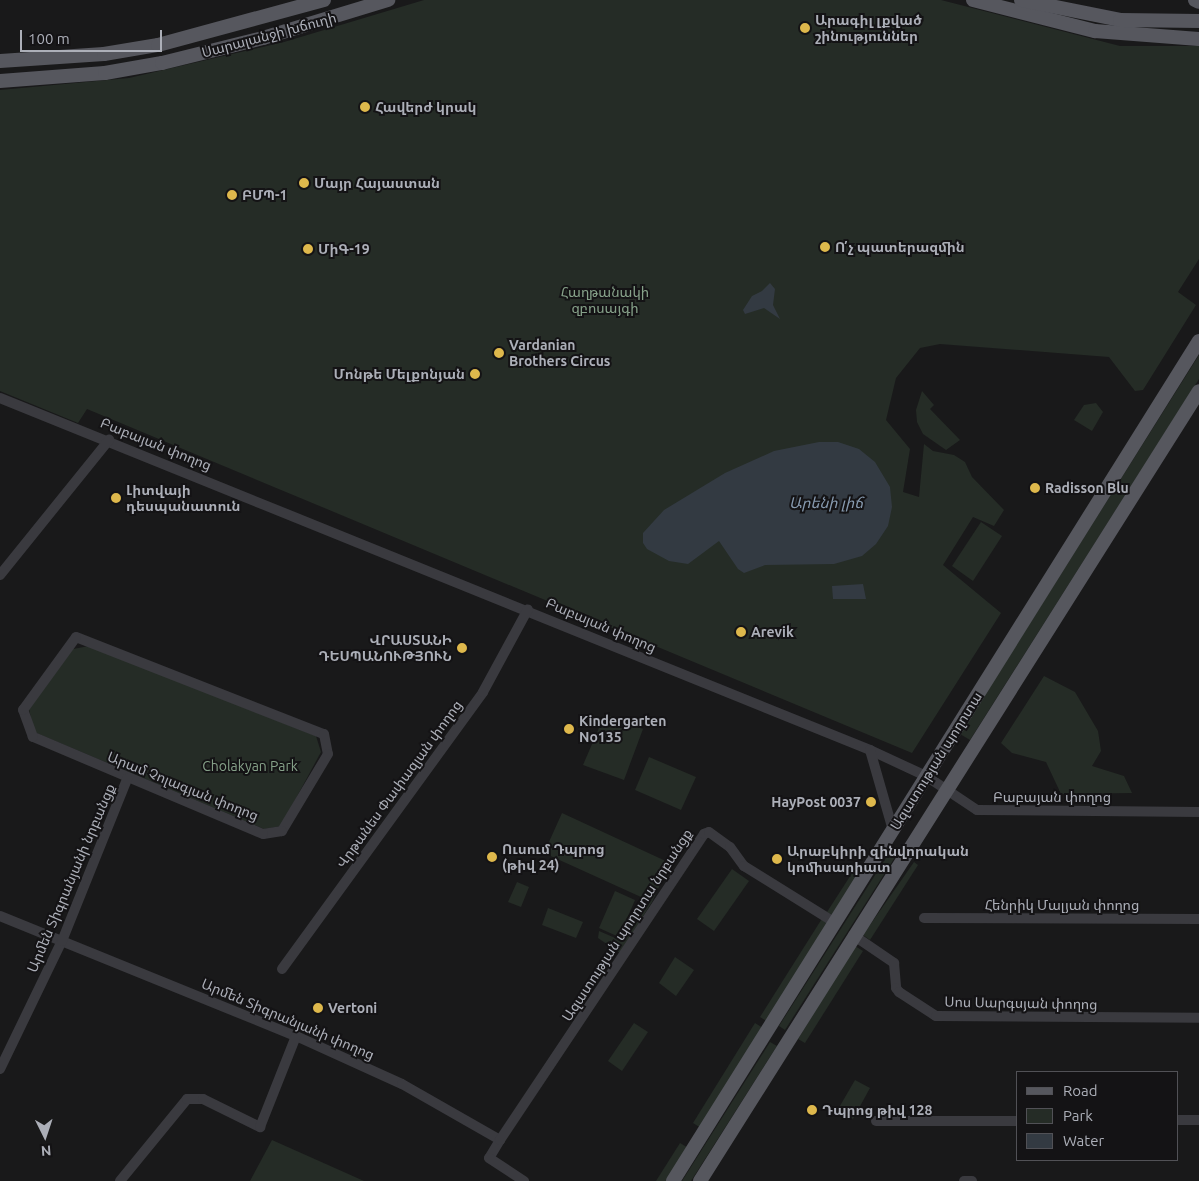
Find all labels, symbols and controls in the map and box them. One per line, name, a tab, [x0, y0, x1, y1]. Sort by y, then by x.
street label: Սարալանջի խճուղի	[200, 9, 338, 61]
place label: Արագիլ լքված շինություններ	[815, 12, 922, 44]
scale bar	[22, 20, 165, 52]
marker: Արագիլ լքված շինություններ	[799, 22, 811, 34]
text: 100 m	[28, 30, 70, 47]
place label: Հավերժ կրակ	[375, 99, 477, 115]
marker: Հավերժ կրակ	[359, 101, 371, 113]
place label: Մայր Հայաստան	[314, 175, 440, 191]
marker: Մայր Հայաստան	[298, 177, 310, 189]
place label: ԲՄՊ-1	[242, 187, 287, 203]
marker: ԲՄՊ-1	[226, 189, 238, 201]
place label: Ո՛չ պատերազմին	[835, 239, 965, 255]
place label: ՄիԳ-19	[318, 241, 370, 257]
marker: Ո՛չ պատերազմին	[819, 241, 831, 253]
marker: ՄիԳ-19	[302, 243, 314, 255]
park label: Հաղթանակի զբոսայգի	[561, 284, 649, 316]
place label: Vardanian Brothers Circus	[509, 337, 610, 370]
marker: Vardanian Brothers Circus	[493, 347, 505, 359]
place label: Մոնթե Մելքոնյան	[333, 366, 465, 382]
marker: Մոնթե Մելքոնյան	[469, 368, 481, 380]
street label: Բաբայան փողոց	[98, 414, 214, 474]
place label: Radisson Blu	[1045, 480, 1129, 496]
place label: Լիտվայի դեսպանատուն	[126, 482, 240, 514]
marker: Radisson Blu	[1029, 482, 1041, 494]
marker: Լիտվայի դեսպանատուն	[110, 492, 122, 504]
water label: Արենի լիճ	[789, 494, 863, 512]
street label: Բաբայան փողոց	[543, 594, 659, 656]
place label: Arevik	[751, 624, 794, 640]
marker: Arevik	[735, 626, 747, 638]
place label: ՎՐԱՍՏԱՆԻ ԴԵՍՊԱՆՈՒԹՅՈՒՆ	[319, 632, 452, 664]
marker: ՎՐԱՍՏԱՆԻ ԴԵՍՊԱՆՈՒԹՅՈՒՆ	[456, 642, 468, 654]
street label: Ազատության պողոտա	[887, 689, 985, 833]
street label: Վրթանես Փափազյան փողոց	[333, 697, 465, 871]
place label: Kindergarten No135	[579, 713, 666, 746]
marker: Kindergarten No135	[563, 723, 575, 735]
street label: Արամ Չոլագյան փողոց	[105, 748, 261, 824]
park label: Cholakyan Park	[202, 758, 298, 774]
street label: Արմեն Տիգրանյանի նրբանցք	[24, 781, 118, 975]
street label: Բաբայան փողոց	[993, 789, 1111, 805]
place label: HayPost 0037	[771, 794, 861, 810]
marker: HayPost 0037	[865, 796, 877, 808]
street label: Ազատության պողոտա նրբանցք	[558, 826, 696, 1024]
place label: Ուսում Դպրոց (թիվ 24)	[502, 841, 605, 874]
place label: Արաբկիրի զինվորական կոմիսարիատ	[787, 843, 969, 876]
marker: Ուսում Դպրոց (թիվ 24)	[486, 851, 498, 863]
marker: Արաբկիրի զինվորական կոմիսարիատ	[771, 853, 783, 865]
street label: Հենրիկ Մալյան փողոց	[985, 897, 1139, 913]
street label: Արմեն Տիգրանյանի փողոց	[199, 975, 377, 1063]
street label: Սոս Սարգսյան փողոց	[944, 993, 1098, 1013]
place label: Vertoni	[328, 1000, 377, 1016]
marker: Vertoni	[312, 1002, 324, 1014]
legend	[1016, 1071, 1179, 1161]
text: Road	[1063, 1082, 1098, 1099]
place label: Դպրոց թիվ 128	[822, 1102, 932, 1118]
marker: Դպրոց թիվ 128	[806, 1104, 818, 1116]
text: Park	[1063, 1107, 1093, 1124]
north arrow	[20, 1111, 70, 1161]
text: Water	[1063, 1132, 1104, 1149]
text: N	[40, 1143, 52, 1159]

